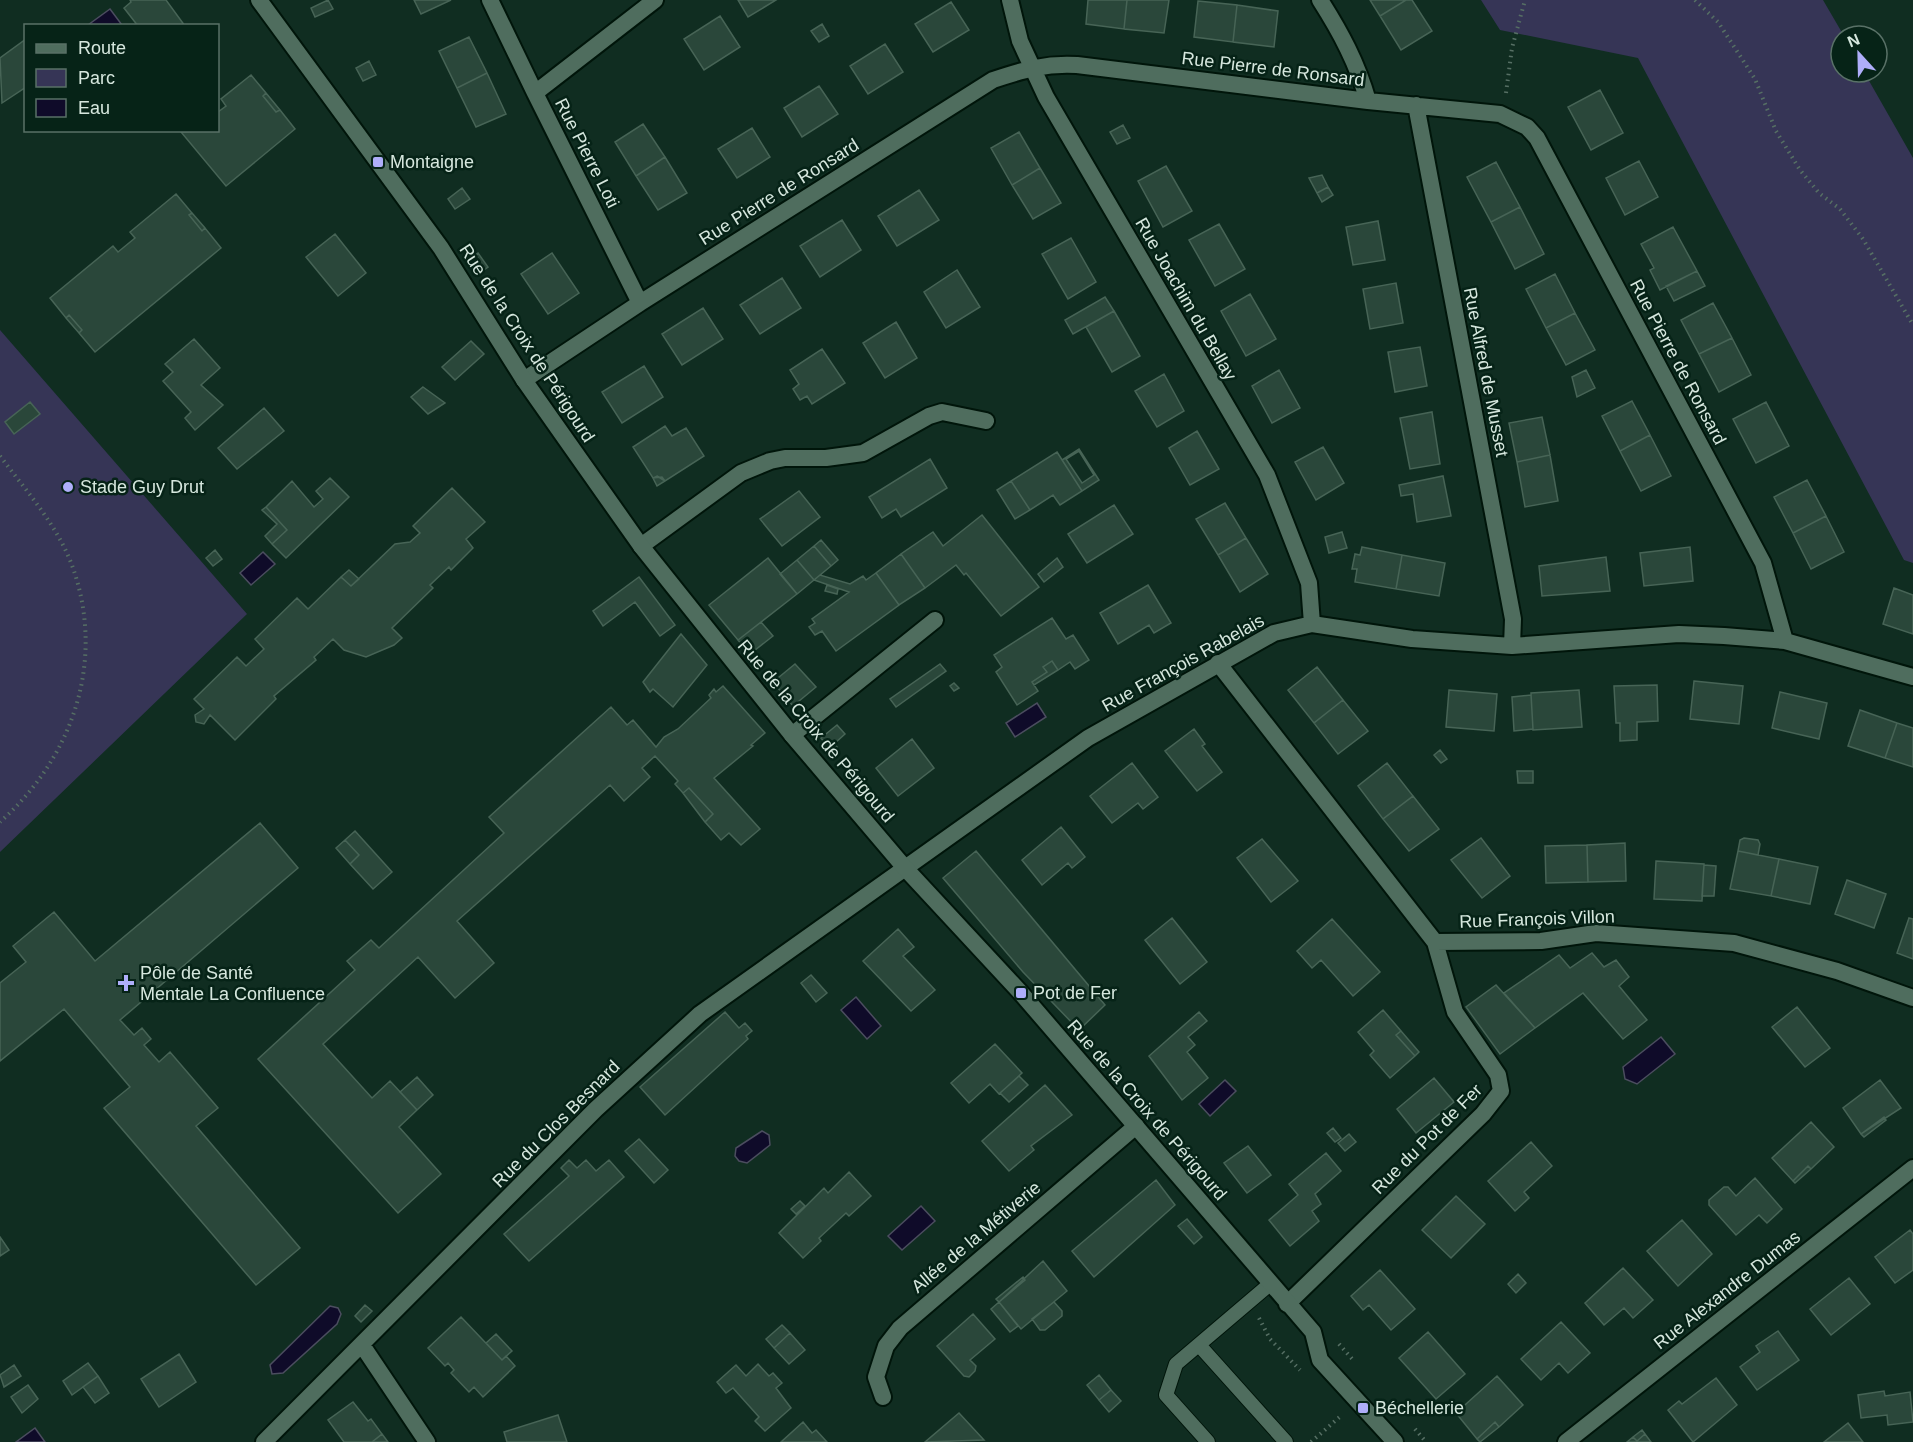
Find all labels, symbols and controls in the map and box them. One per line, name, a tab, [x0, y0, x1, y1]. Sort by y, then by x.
legend	[24, 24, 219, 132]
north arrow	[1829, 24, 1889, 84]
text: N	[1845, 31, 1862, 51]
text: Route	[78, 38, 126, 58]
street label: Rue Pierre de Ronsard	[1180, 48, 1366, 90]
text: Parc	[78, 68, 115, 88]
street label: Rue Pierre Loti	[551, 95, 623, 211]
text: Eau	[78, 98, 110, 118]
street label: Rue Pierre de Ronsard	[696, 135, 862, 249]
place label: Montaigne	[390, 152, 474, 172]
marker: Montaigne	[371, 155, 385, 169]
street label: Rue Joachim du Bellay	[1131, 214, 1241, 384]
street label: Rue de la Croix de Périgourd	[455, 240, 599, 446]
street label: Rue Pierre de Ronsard	[1626, 276, 1730, 448]
street label: Rue Alfred de Musset	[1460, 286, 1512, 458]
place label: Stade Guy Drut	[80, 477, 204, 497]
marker: Stade Guy Drut	[61, 480, 75, 494]
street label: Rue François Rabelais	[1099, 610, 1267, 716]
street label: Rue de la Croix de Périgourd	[734, 636, 898, 826]
street label: Rue François Villon	[1459, 906, 1615, 932]
place label: Pôle de Santé Mentale La Confluence	[140, 963, 325, 1004]
marker: Pôle de Santé Mentale La Confluence	[117, 974, 135, 992]
place label: Pot de Fer	[1033, 983, 1117, 1003]
marker: Pot de Fer	[1014, 986, 1028, 1000]
street label: Rue de la Croix de Périgourd	[1063, 1016, 1231, 1204]
street label: Rue du Clos Besnard	[488, 1056, 624, 1192]
street label: Rue du Pot de Fer	[1368, 1080, 1486, 1198]
street label: Allée de la Métiverie	[907, 1177, 1045, 1297]
street label: Rue Alexandre Dumas	[1650, 1227, 1804, 1353]
place label: Béchellerie	[1375, 1398, 1464, 1418]
marker: Béchellerie	[1356, 1401, 1370, 1415]

